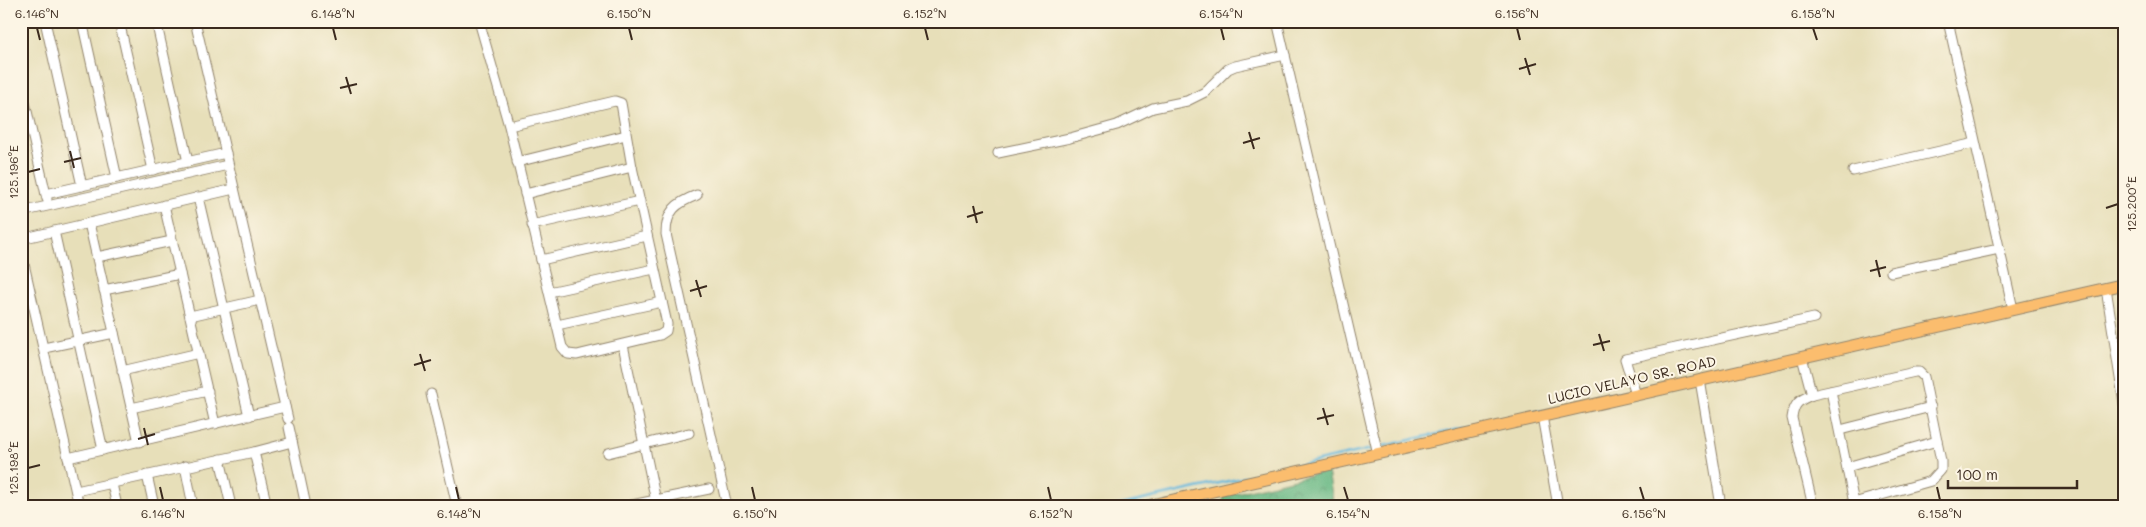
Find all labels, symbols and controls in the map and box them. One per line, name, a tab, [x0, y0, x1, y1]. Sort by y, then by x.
text: 6.146°N	[15, 5, 59, 21]
text: 6.148°N	[311, 5, 355, 21]
text: 6.150°N	[607, 5, 651, 21]
text: 6.152°N	[903, 5, 947, 21]
text: 6.154°N	[1199, 5, 1243, 21]
text: 6.156°N	[1495, 5, 1539, 21]
text: 6.158°N	[1791, 5, 1835, 21]
text: 125.196°E	[5, 145, 21, 199]
text: 125.200°E	[2123, 176, 2139, 232]
street label: LUCIO VELAYO SR. ROAD	[1546, 351, 1718, 408]
text: 125.198°E	[5, 441, 21, 495]
scale bar	[1948, 457, 2077, 489]
text: 100 m	[1956, 464, 1998, 484]
text: 6.146°N	[141, 505, 185, 521]
text: 6.148°N	[437, 505, 481, 521]
text: 6.150°N	[733, 505, 777, 521]
text: 6.152°N	[1029, 505, 1073, 521]
text: 6.154°N	[1326, 505, 1370, 521]
text: 6.156°N	[1622, 505, 1666, 521]
text: 6.158°N	[1918, 505, 1962, 521]

